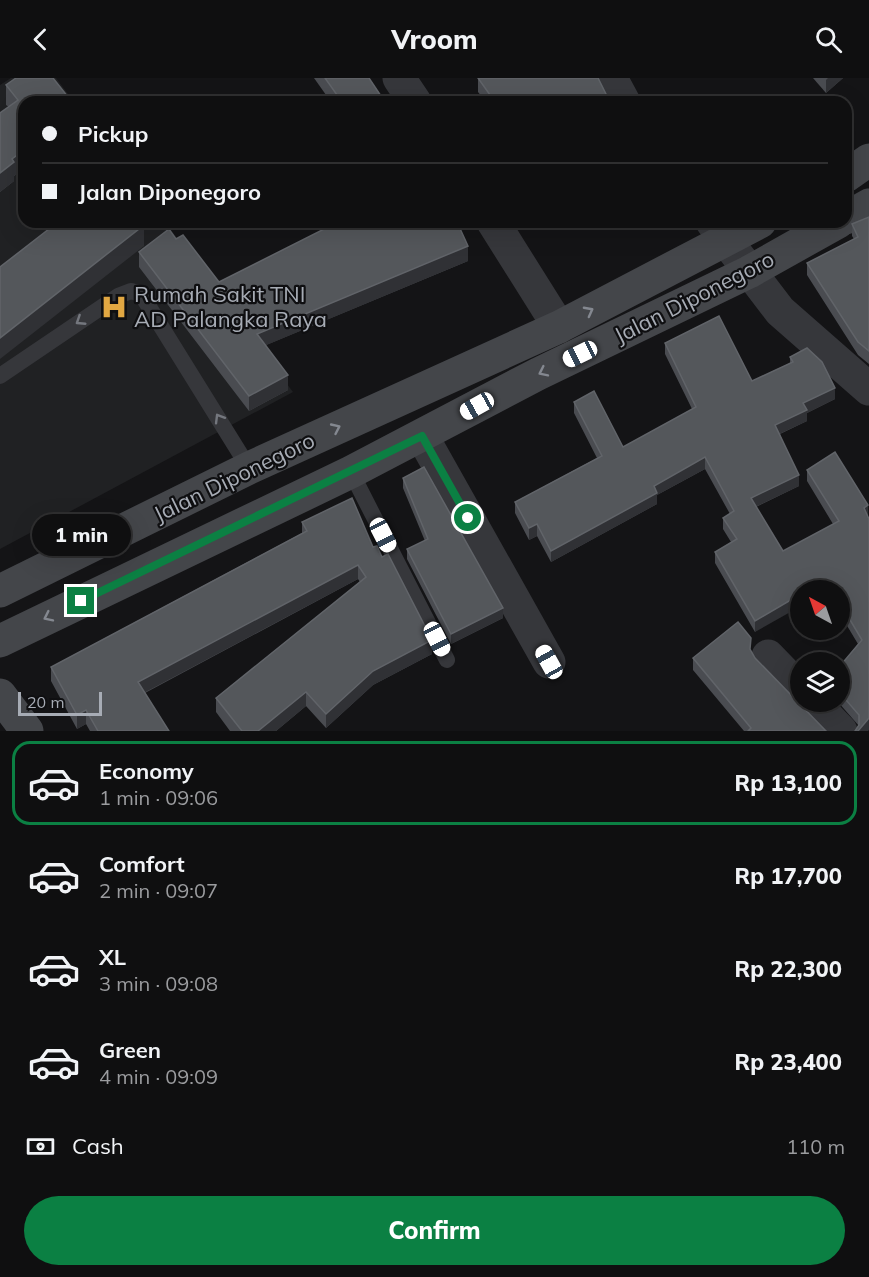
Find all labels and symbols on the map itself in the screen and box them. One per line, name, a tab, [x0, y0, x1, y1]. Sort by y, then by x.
street label: Jalan Diponegoro	[609, 245, 779, 349]
place label: Rumah Sakit TNI AD Palangka Raya	[134, 280, 327, 333]
hospital icon: Rumah Sakit TNI AD Palangka Raya	[99, 292, 129, 322]
one-way arrow	[583, 307, 594, 318]
one-way arrow	[76, 314, 87, 325]
car	[560, 338, 600, 370]
one-way arrow	[538, 365, 549, 376]
car	[457, 389, 497, 423]
one-way arrow	[214, 414, 226, 424]
one-way arrow	[330, 424, 341, 436]
street label: Jalan Diponegoro	[149, 426, 319, 528]
route start	[454, 504, 481, 531]
callout: 1 min	[32, 514, 130, 556]
car	[367, 515, 399, 555]
north arrow	[790, 580, 850, 640]
route end	[67, 587, 94, 614]
one-way arrow	[44, 610, 55, 622]
car	[421, 619, 453, 659]
car	[532, 642, 566, 682]
scale bar	[18, 689, 102, 716]

